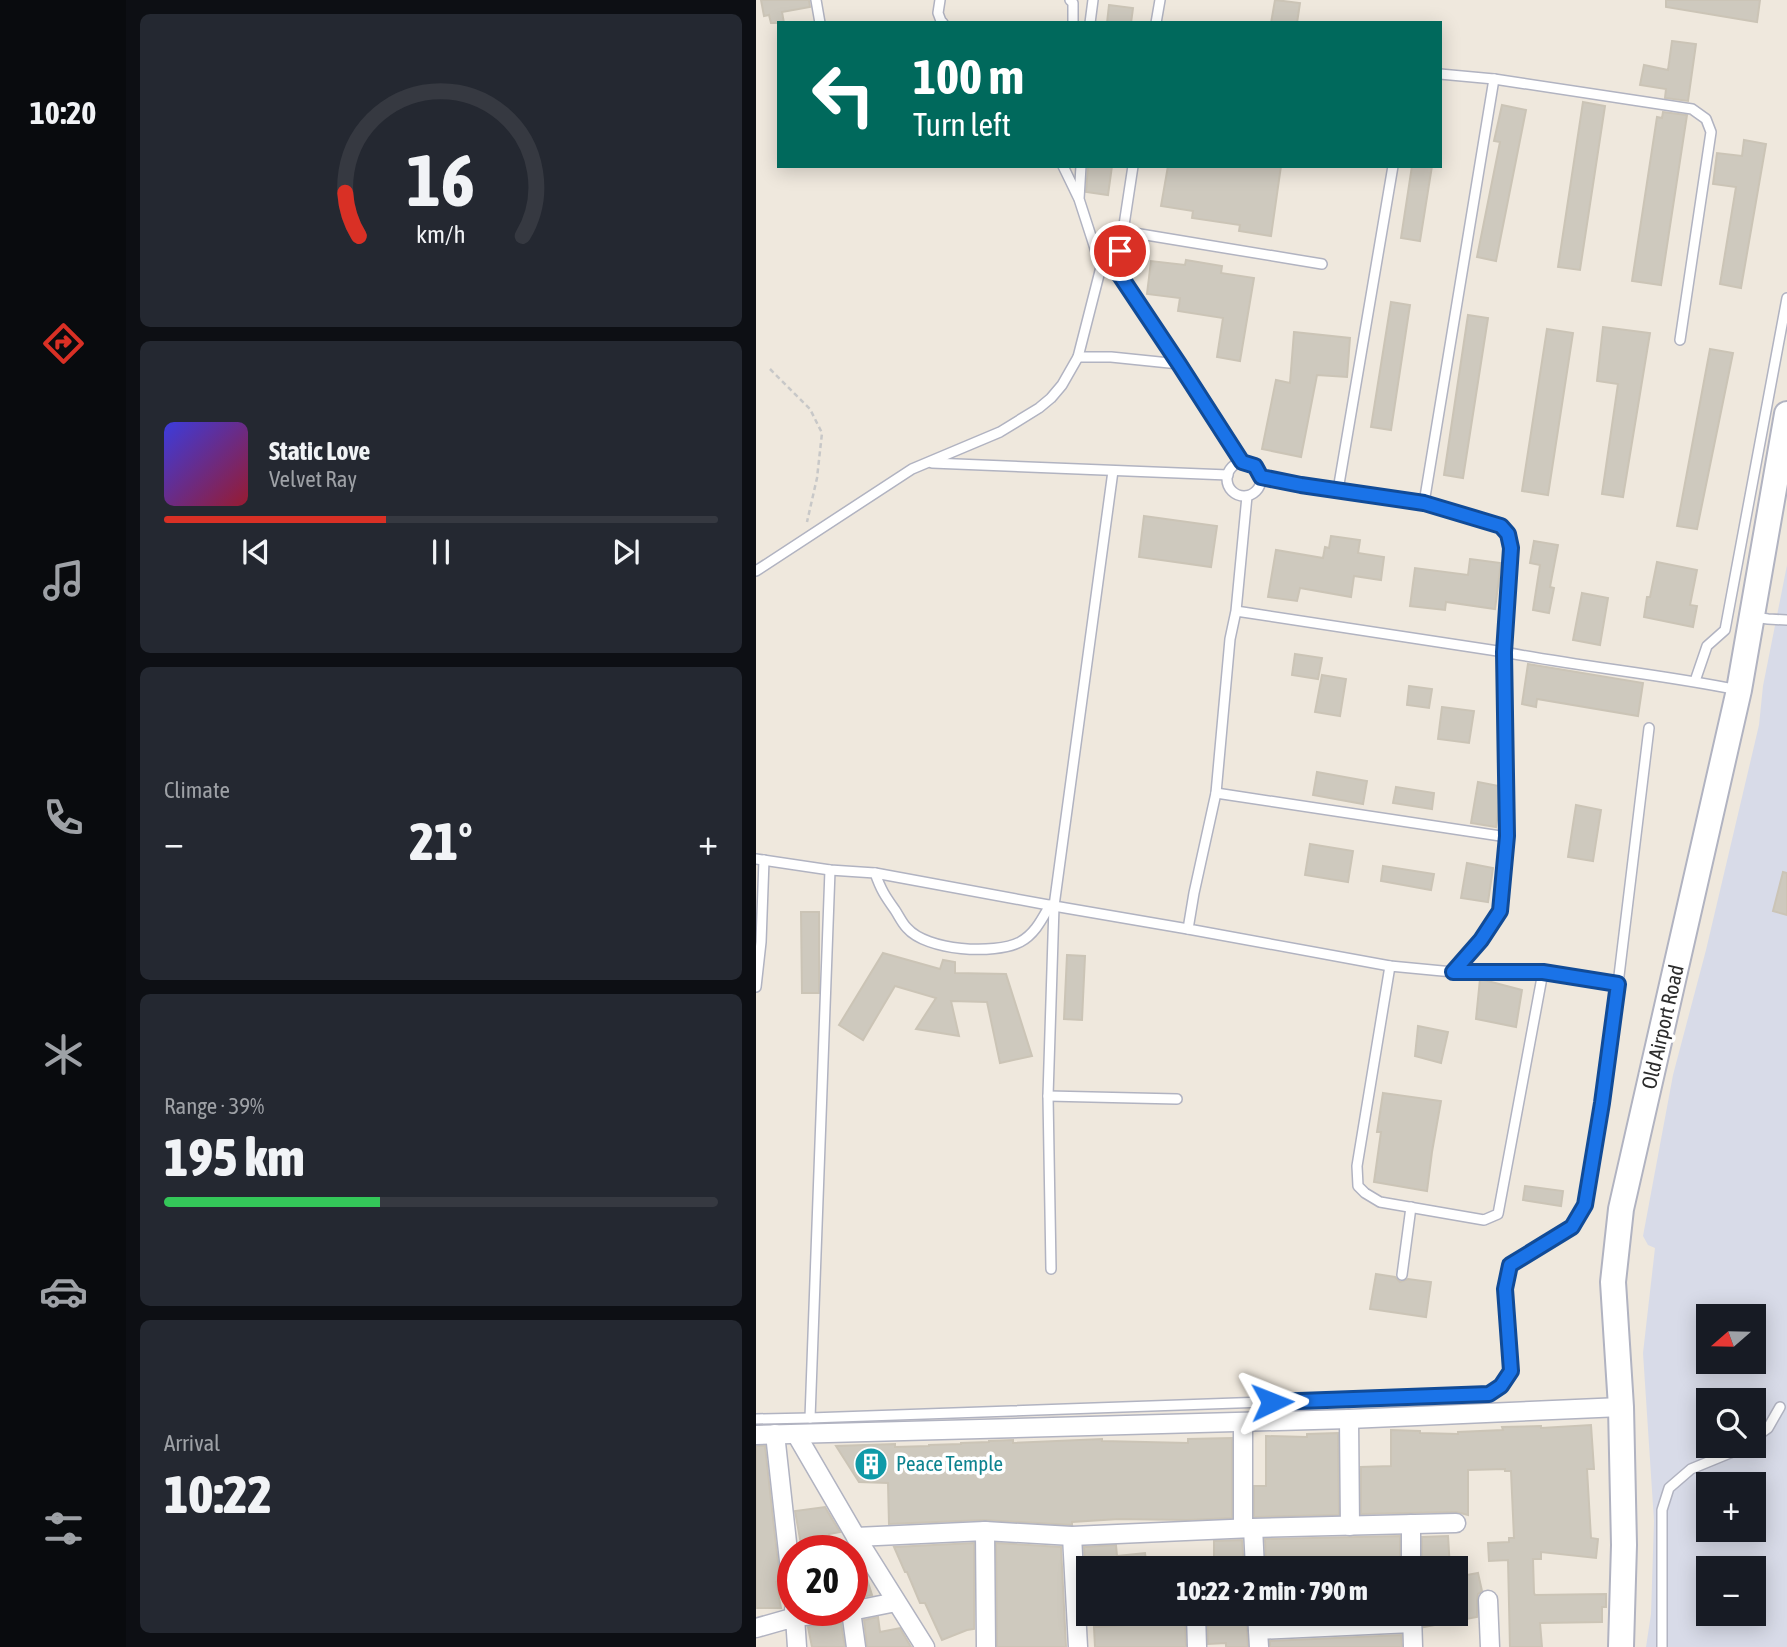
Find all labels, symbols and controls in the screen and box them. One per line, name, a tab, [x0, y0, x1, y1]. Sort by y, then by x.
text: 100 m	[913, 48, 1024, 104]
icon: left	[798, 49, 889, 140]
text: 10:20	[30, 94, 96, 131]
text: Turn left	[913, 106, 1011, 143]
text: 16	[407, 139, 475, 222]
text: km/h	[416, 220, 466, 248]
pin	[1090, 221, 1150, 281]
icon: arrive	[1101, 232, 1139, 270]
icon: directions	[39, 319, 88, 368]
text: Static Love	[269, 436, 370, 466]
text: Velvet Ray	[269, 466, 357, 492]
icon: previous	[237, 533, 275, 571]
icon: pause	[422, 533, 460, 571]
icon: next	[607, 533, 645, 571]
icon: music	[39, 556, 88, 605]
text: Climate	[164, 777, 230, 803]
icon: phone	[39, 793, 88, 842]
text: 21°	[409, 811, 473, 871]
text: −	[164, 820, 184, 863]
text: +	[698, 820, 718, 863]
street label: Old Airport Road	[1636, 962, 1688, 1091]
icon: climate	[39, 1030, 88, 1079]
text: Range · 39%	[164, 1093, 264, 1119]
text: 195 km	[164, 1127, 305, 1187]
icon: car	[39, 1267, 88, 1316]
north arrow	[1696, 1304, 1766, 1374]
map controls	[1696, 1304, 1766, 1626]
position arrow	[1235, 1365, 1309, 1439]
button: search	[1696, 1388, 1766, 1458]
text: Arrival	[164, 1430, 220, 1456]
building icon: Peace Temple	[852, 1445, 890, 1483]
place label: Peace Temple	[896, 1451, 1003, 1475]
text: 10:22	[164, 1464, 272, 1524]
button: +	[1696, 1472, 1766, 1542]
icon: filters	[39, 1504, 88, 1553]
speed limit sign: 20	[777, 1535, 868, 1626]
button: −	[1696, 1556, 1766, 1626]
text: 10:22 · 2 min · 790 m	[1176, 1576, 1368, 1606]

